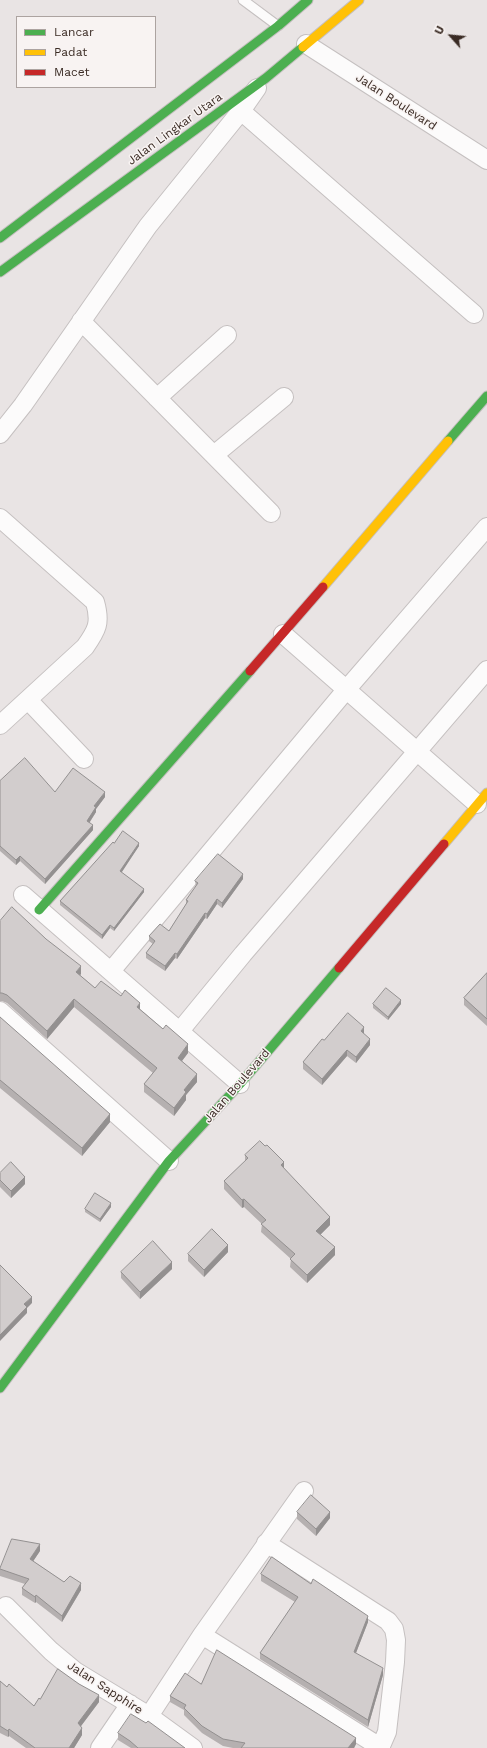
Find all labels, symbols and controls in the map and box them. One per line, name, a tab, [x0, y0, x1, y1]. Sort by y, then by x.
legend	[16, 16, 156, 88]
north arrow	[431, 16, 471, 56]
text: U	[432, 24, 447, 37]
text: Lancar	[54, 25, 94, 39]
text: Padat	[54, 45, 87, 59]
text: Macet	[54, 65, 89, 79]
street label: Jalan Boulevard	[353, 71, 439, 133]
street label: Jalan Lingkar Utara	[125, 90, 225, 168]
street label: Jalan Boulevard	[201, 1046, 273, 1126]
street label: Jalan Sapphire	[65, 1658, 145, 1718]

